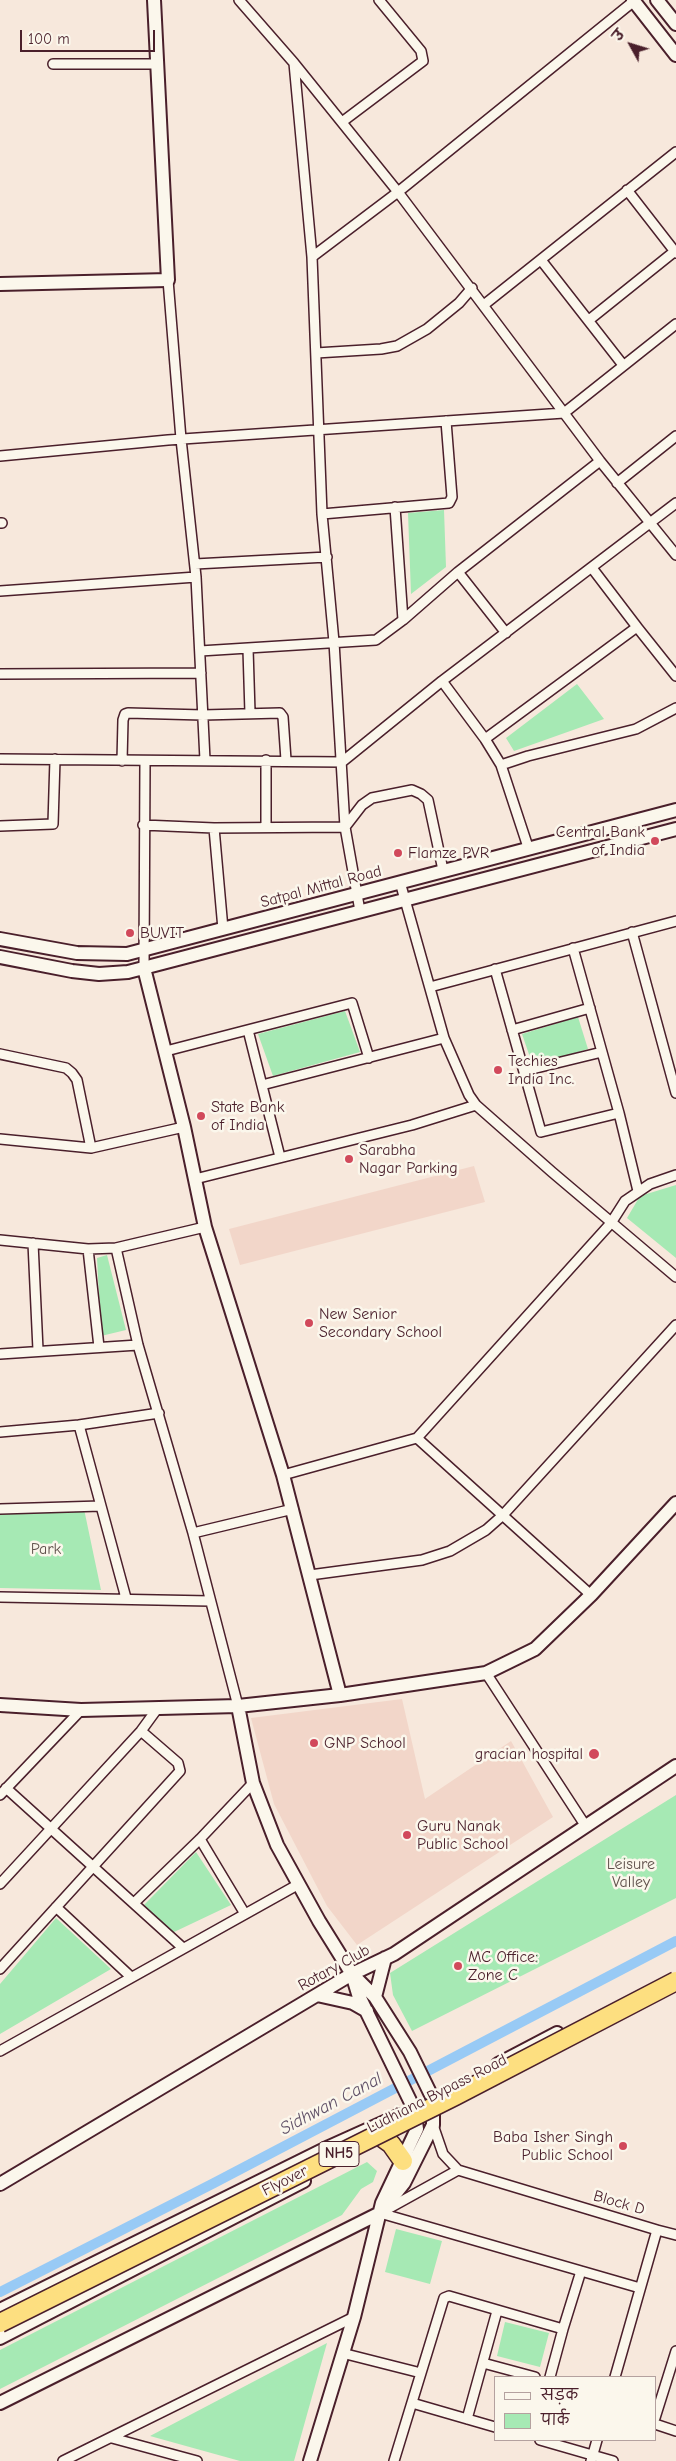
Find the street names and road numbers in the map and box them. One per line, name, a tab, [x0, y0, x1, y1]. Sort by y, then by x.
street label: Satpal Mittal Road	[258, 862, 384, 912]
street label: Rotary Club	[295, 1940, 373, 1996]
street label: Ludhiana Bypass Road	[364, 2050, 510, 2138]
road number: NH5	[319, 2142, 359, 2166]
street label: Flyover	[259, 2161, 311, 2201]
street label: Block D	[591, 2187, 647, 2219]

